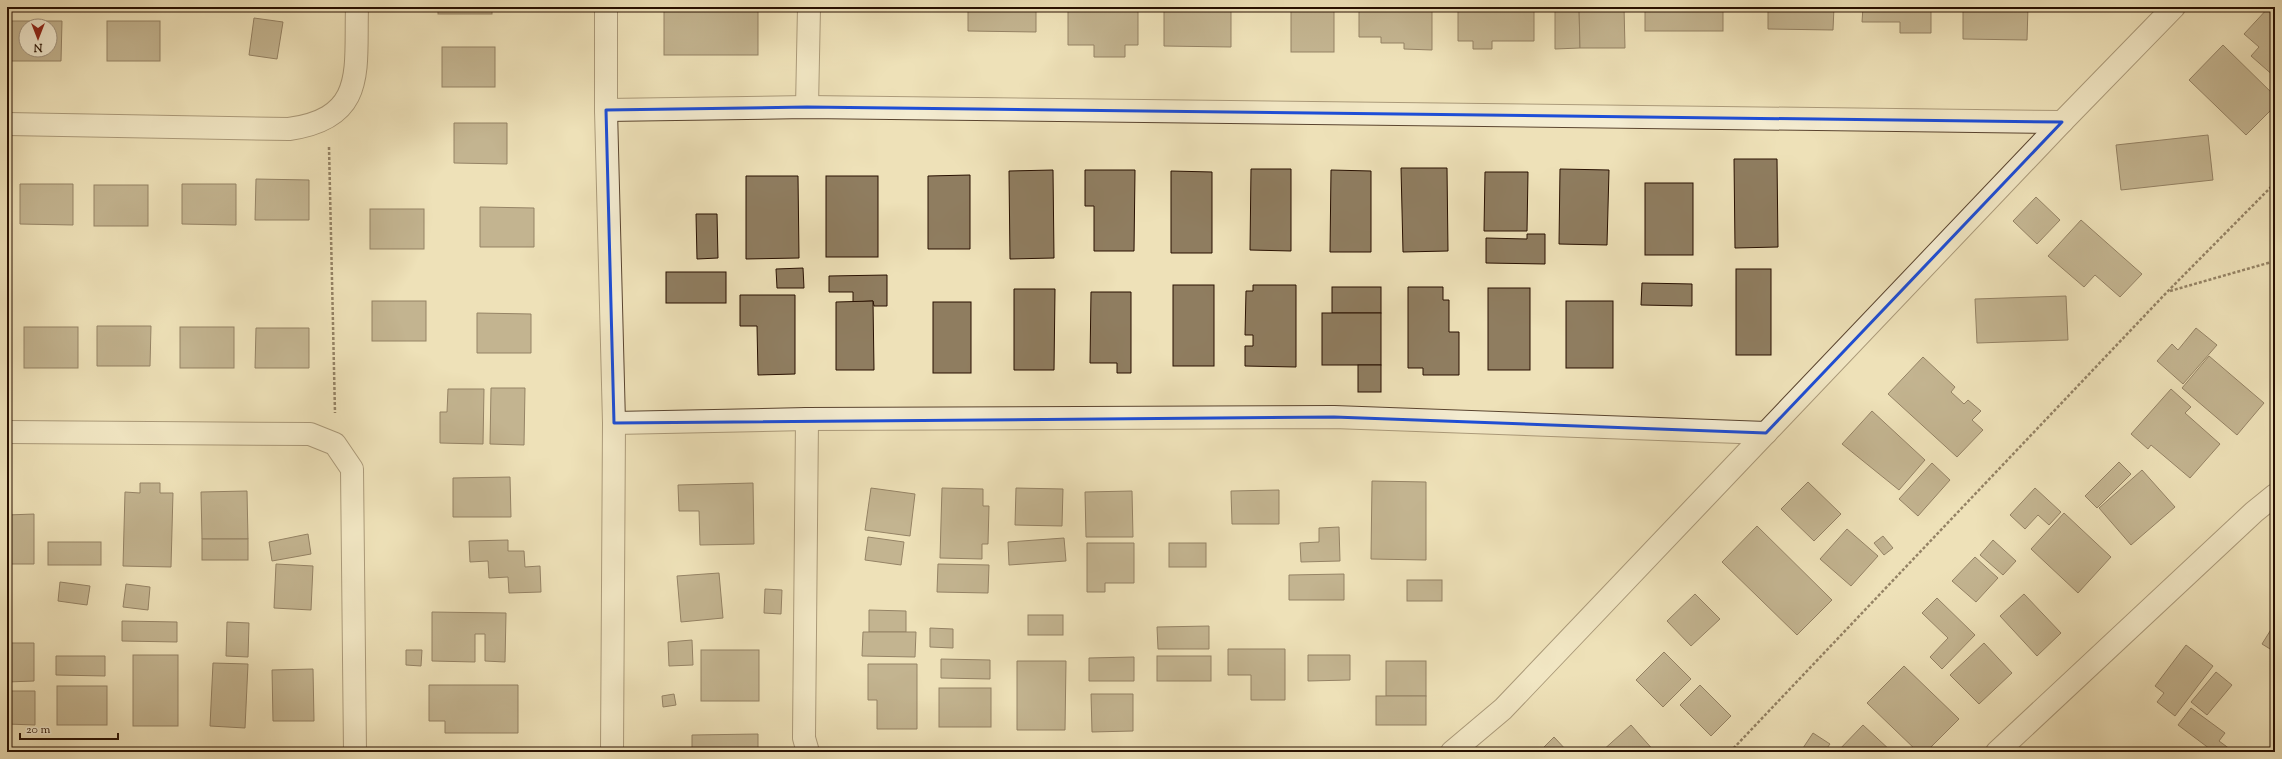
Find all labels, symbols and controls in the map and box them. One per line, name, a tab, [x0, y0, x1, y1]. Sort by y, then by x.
north arrow	[18, 18, 58, 58]
text: N	[33, 39, 43, 55]
scale bar	[20, 715, 118, 741]
text: 20 m	[26, 721, 51, 739]

